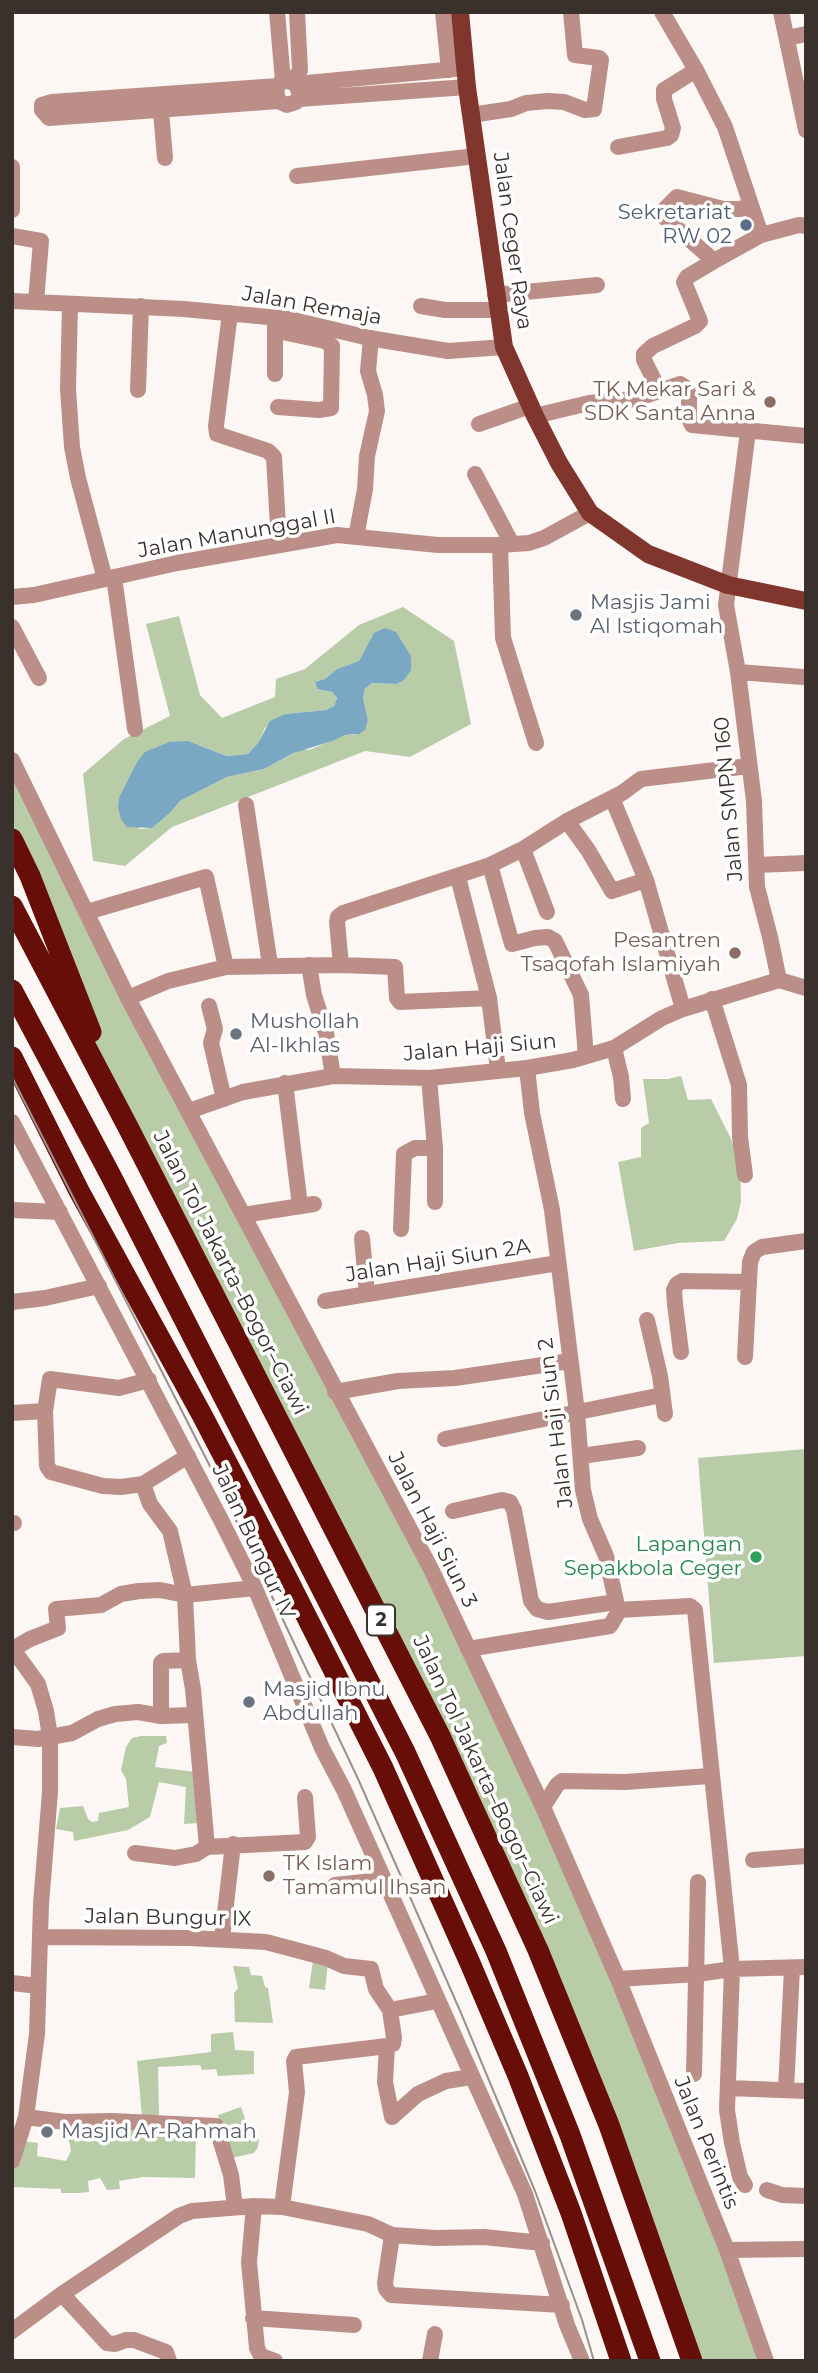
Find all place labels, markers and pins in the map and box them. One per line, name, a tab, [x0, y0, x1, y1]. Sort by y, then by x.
place label: Sekretariat RW 02	[618, 200, 732, 250]
marker: Sekretariat RW 02	[738, 217, 754, 233]
place label: TK Mekar Sari & SDK Santa Anna	[584, 377, 756, 427]
marker: TK Mekar Sari & SDK Santa Anna	[762, 394, 778, 410]
place label: Masjis Jami Al Istiqomah	[590, 590, 723, 640]
marker: Masjis Jami Al Istiqomah	[568, 607, 584, 623]
place label: Pesantren Tsaqofah Islamiyah	[521, 928, 721, 978]
marker: Pesantren Tsaqofah Islamiyah	[727, 945, 743, 961]
place label: Mushollah Al-Ikhlas	[250, 1009, 360, 1059]
marker: Mushollah Al-Ikhlas	[228, 1026, 244, 1042]
place label: Lapangan Sepakbola Ceger	[564, 1532, 742, 1582]
marker: Lapangan Sepakbola Ceger	[748, 1549, 764, 1565]
place label: Masjid Ibnu Abdullah	[263, 1677, 386, 1727]
marker: Masjid Ibnu Abdullah	[241, 1694, 257, 1710]
place label: TK Islam Tamamul Ihsan	[283, 1851, 446, 1901]
marker: TK Islam Tamamul Ihsan	[261, 1868, 277, 1884]
place label: Masjid Ar-Rahmah	[61, 2119, 257, 2145]
marker: Masjid Ar-Rahmah	[39, 2124, 55, 2140]

